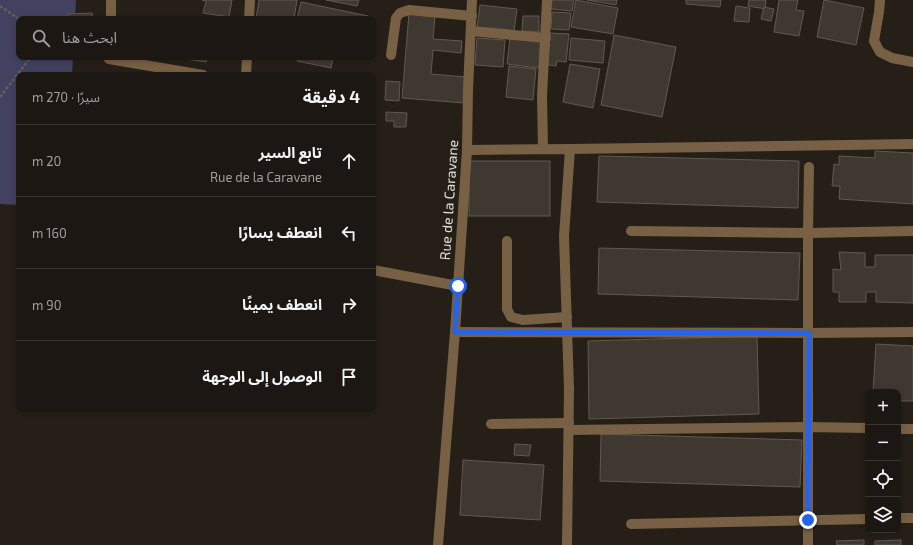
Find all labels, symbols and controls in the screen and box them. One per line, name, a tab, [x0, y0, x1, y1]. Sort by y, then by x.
search box	[16, 16, 376, 60]
icon: search	[30, 27, 52, 49]
text: ابحث هنا	[62, 28, 117, 46]
text: 4 دقيقة	[303, 86, 360, 106]
text: سيرًا · 270 m	[32, 89, 100, 105]
street label: Rue de la Caravane	[436, 139, 461, 261]
text: تابع السير	[259, 143, 322, 161]
icon: ahead	[338, 150, 360, 172]
text: 20 m	[32, 153, 61, 169]
text: Rue de la Caravane	[210, 169, 322, 185]
icon: left	[338, 222, 360, 244]
text: انعطف يسارًا	[238, 223, 322, 241]
text: 160 m	[32, 225, 67, 241]
route start	[449, 277, 467, 295]
icon: right	[338, 294, 360, 316]
text: انعطف يمينًا	[242, 295, 322, 313]
text: 90 m	[32, 297, 62, 313]
icon: arrive	[338, 366, 360, 388]
text: الوصول إلى الوجهة	[202, 367, 322, 385]
map controls	[865, 389, 901, 533]
button: +	[865, 389, 901, 425]
button: −	[865, 425, 901, 461]
button: locate	[865, 461, 901, 497]
button: layers	[865, 497, 901, 533]
route end	[799, 511, 817, 529]

